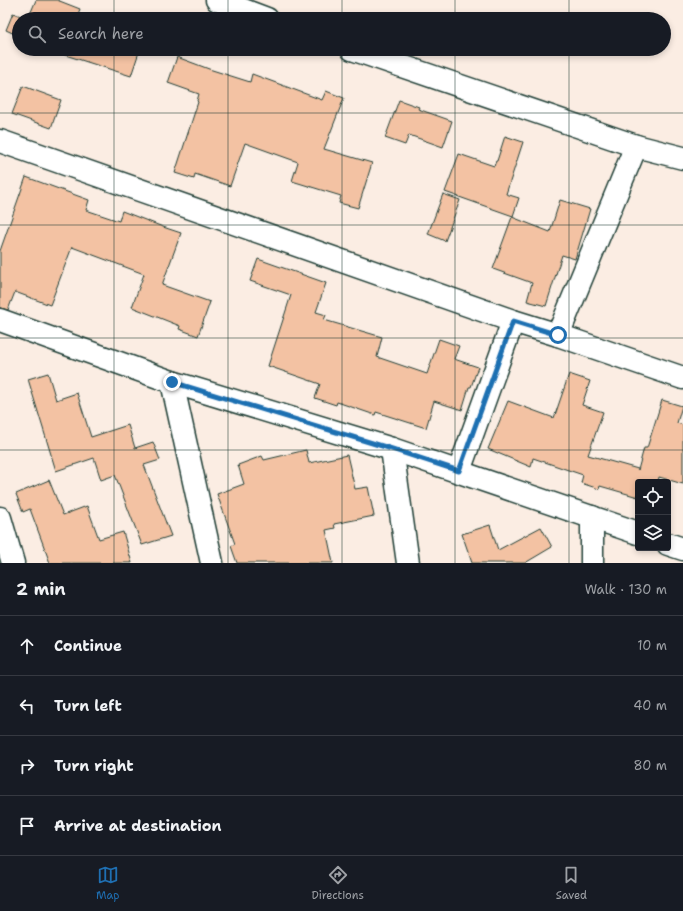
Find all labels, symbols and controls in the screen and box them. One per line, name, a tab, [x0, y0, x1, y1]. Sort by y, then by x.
search box	[12, 12, 671, 56]
icon: search	[26, 23, 48, 45]
text: Search here	[58, 24, 144, 44]
route start	[549, 326, 567, 344]
route end	[163, 373, 181, 391]
map controls	[635, 479, 671, 551]
button: locate	[635, 479, 671, 515]
button: layers	[635, 515, 671, 551]
text: 2 min	[16, 578, 66, 600]
text: Walk · 130 m	[585, 581, 667, 598]
icon: ahead	[16, 635, 38, 657]
text: Continue	[54, 636, 122, 656]
text: 10 m	[637, 637, 667, 654]
icon: left	[16, 695, 38, 717]
text: Turn left	[54, 696, 122, 716]
text: 40 m	[633, 697, 667, 714]
icon: right	[16, 755, 38, 777]
text: Turn right	[54, 756, 134, 776]
text: 80 m	[633, 757, 667, 774]
icon: arrive	[16, 815, 38, 837]
text: Arrive at destination	[54, 816, 222, 836]
tab: Map	[96, 864, 120, 903]
tab: Directions	[311, 864, 364, 903]
tab: Saved	[556, 864, 587, 903]

